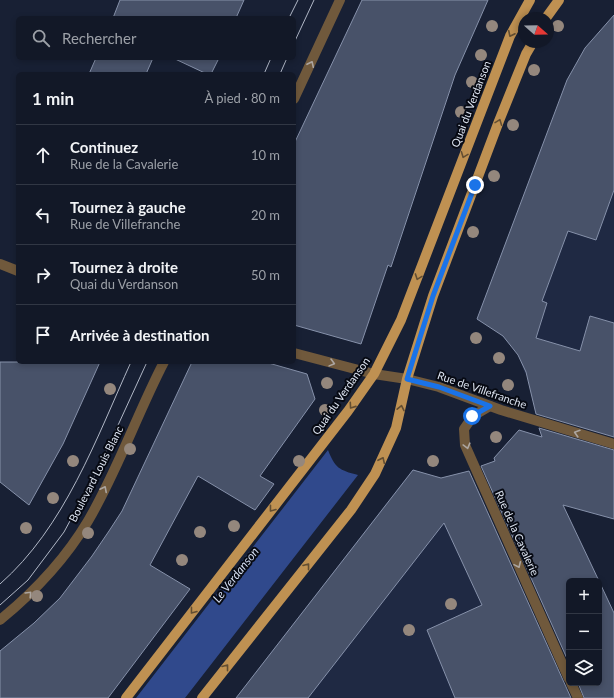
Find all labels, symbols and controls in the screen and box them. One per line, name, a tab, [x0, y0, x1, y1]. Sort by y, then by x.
north arrow	[518, 12, 554, 48]
search box	[16, 16, 296, 60]
icon: search	[30, 27, 52, 49]
text: Rechercher	[62, 29, 136, 47]
one-way arrow	[508, 30, 516, 38]
street label: Quai du Verdanson	[448, 59, 493, 149]
one-way arrow	[306, 60, 314, 68]
text: 1 min	[32, 88, 74, 109]
text: À pied · 80 m	[205, 90, 280, 106]
one-way arrow	[494, 119, 502, 126]
text: Continuez	[70, 138, 138, 156]
icon: ahead	[32, 144, 54, 166]
text: 10 m	[251, 147, 280, 163]
one-way arrow	[460, 152, 468, 159]
text: Rue de la Cavalerie	[70, 156, 178, 172]
route end	[466, 176, 484, 194]
text: Tournez à gauche	[70, 198, 186, 216]
icon: left	[32, 204, 54, 226]
text: 20 m	[251, 207, 280, 223]
text: Rue de Villefranche	[70, 216, 180, 232]
text: Tournez à droite	[70, 258, 178, 276]
icon: right	[32, 264, 54, 286]
text: 50 m	[251, 267, 280, 283]
one-way arrow	[414, 273, 422, 280]
text: Quai du Verdanson	[70, 276, 178, 292]
icon: arrive	[32, 324, 54, 346]
text: Arrivée à destination	[70, 326, 209, 344]
street label: Quai du Verdanson	[309, 354, 372, 437]
one-way arrow	[328, 358, 335, 367]
street label: Rue de Villefranche	[436, 368, 529, 411]
one-way arrow	[350, 401, 357, 408]
one-way arrow	[396, 405, 404, 411]
route start	[463, 407, 481, 425]
street label: Boulevard Louis Blanc	[66, 424, 125, 524]
one-way arrow	[573, 429, 580, 438]
one-way arrow	[462, 442, 470, 449]
one-way arrow	[377, 457, 385, 464]
one-way arrow	[99, 486, 107, 493]
street label: Rue de la Cavalerie	[493, 488, 542, 577]
one-way arrow	[270, 504, 277, 511]
water label: Le Verdanson	[209, 544, 262, 605]
one-way arrow	[514, 561, 522, 568]
one-way arrow	[302, 563, 309, 570]
map controls	[566, 578, 602, 686]
button: +	[566, 578, 602, 614]
one-way arrow	[24, 591, 32, 599]
one-way arrow	[191, 607, 198, 614]
button: −	[566, 614, 602, 650]
button: layers	[566, 650, 602, 686]
one-way arrow	[221, 665, 228, 672]

